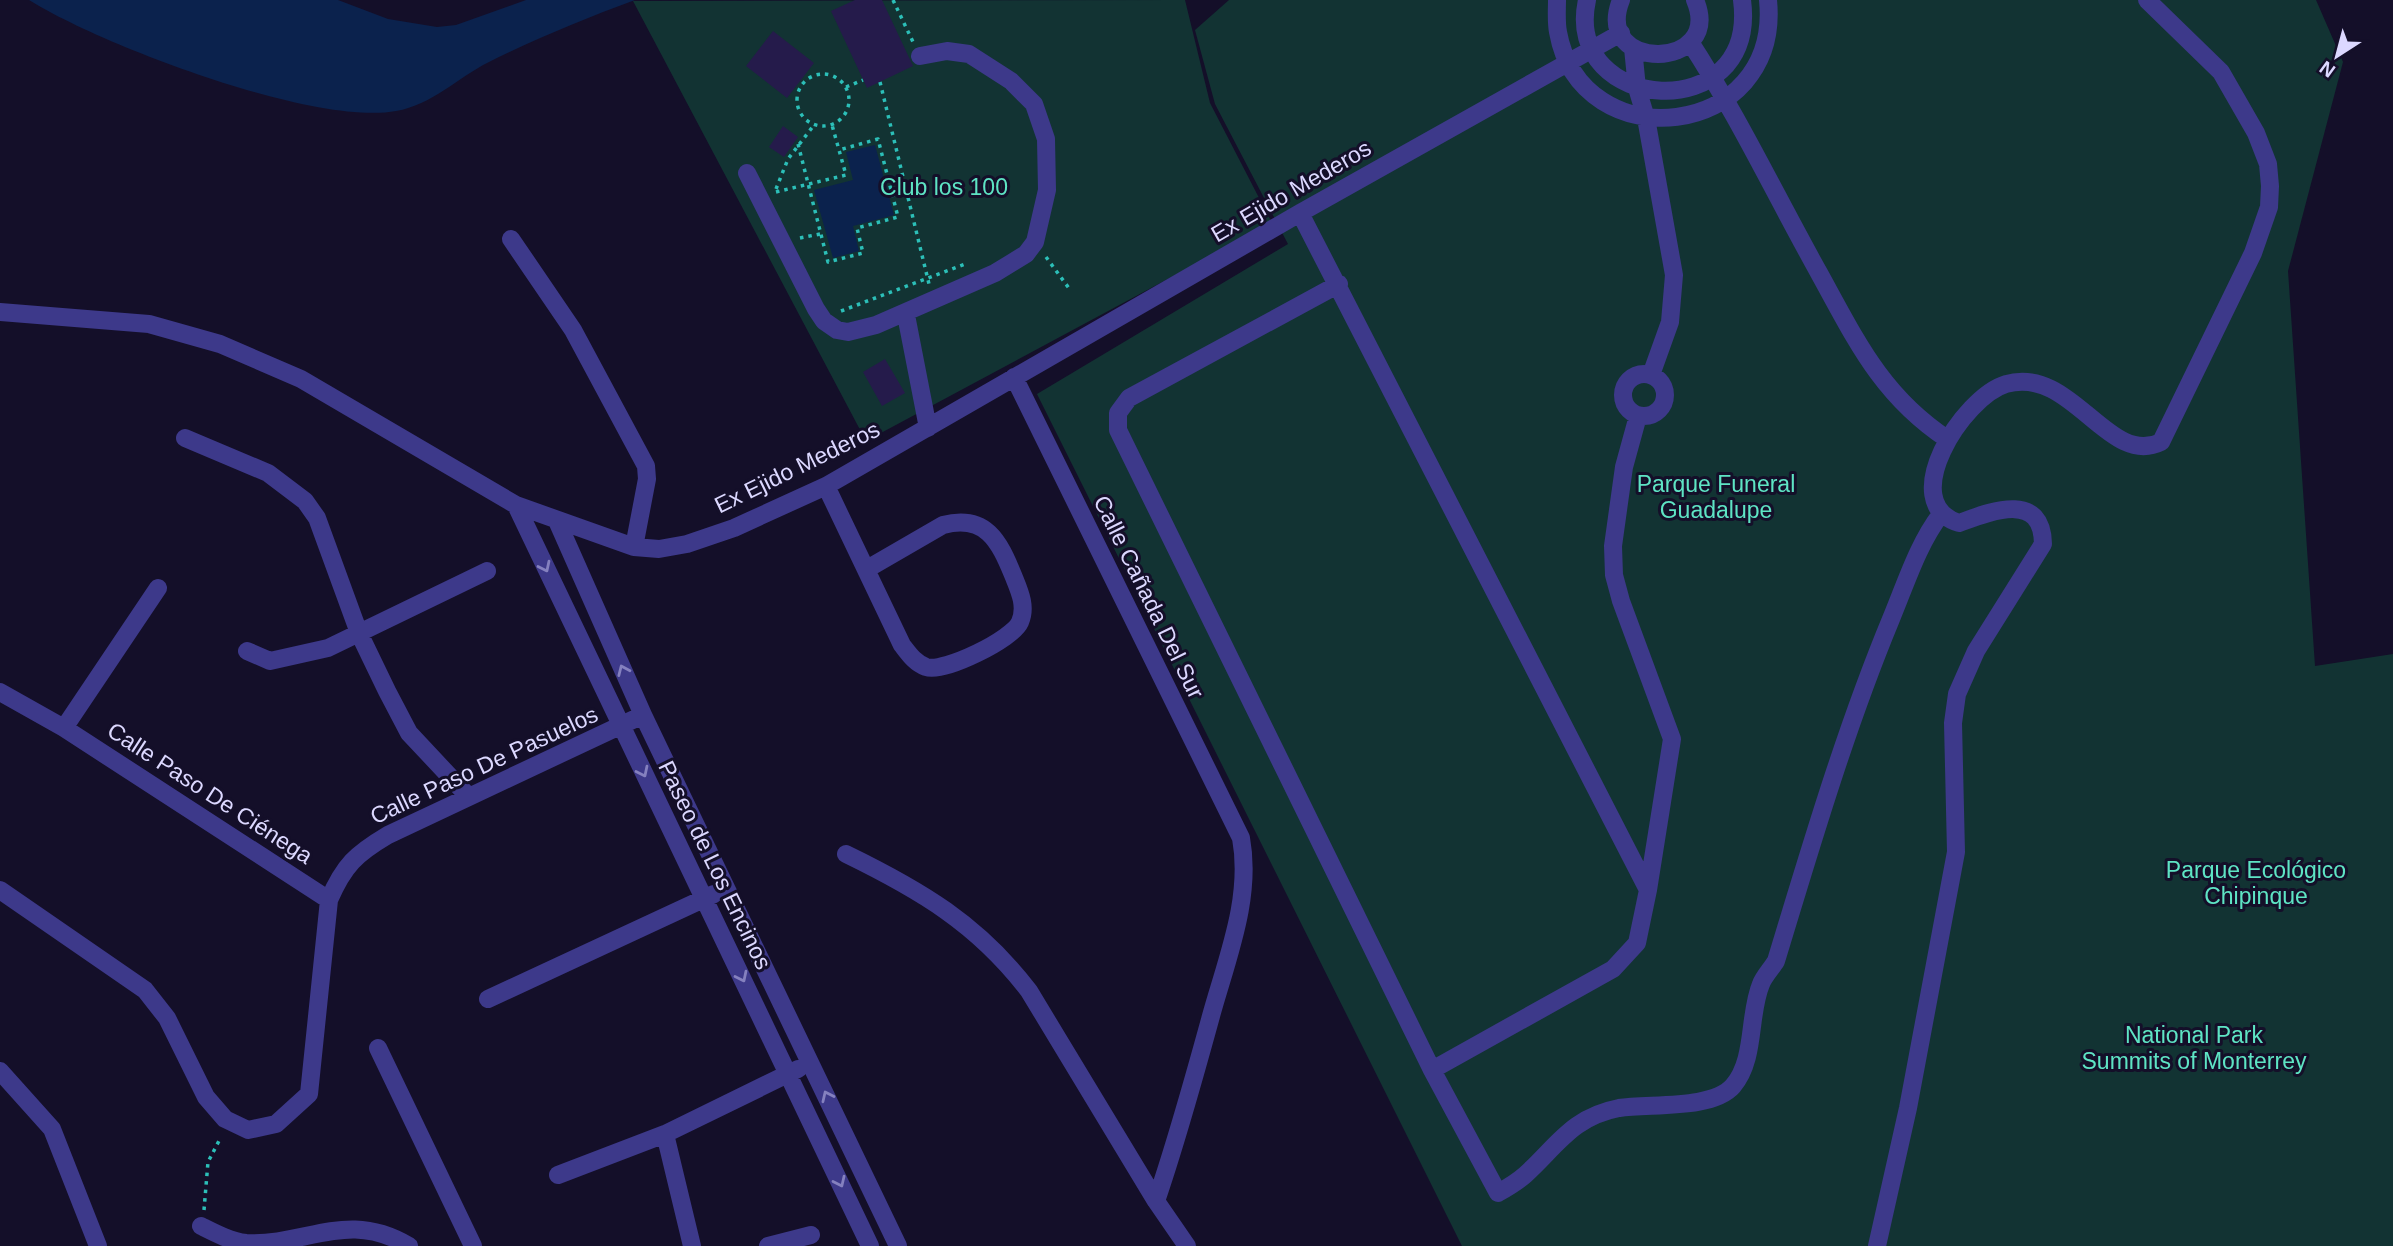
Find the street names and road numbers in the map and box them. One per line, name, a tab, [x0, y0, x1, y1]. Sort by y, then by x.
street label: Ex Ejido Mederos	[1206, 135, 1376, 247]
street label: Ex Ejido Mederos	[710, 416, 884, 518]
street label: Calle Cañada Del Sur	[1089, 491, 1210, 703]
street label: Calle Paso De Pasuelos	[366, 701, 602, 829]
street label: Calle Paso De Ciénega	[103, 717, 318, 869]
street label: Paseo de Los Encinos	[653, 756, 777, 974]

